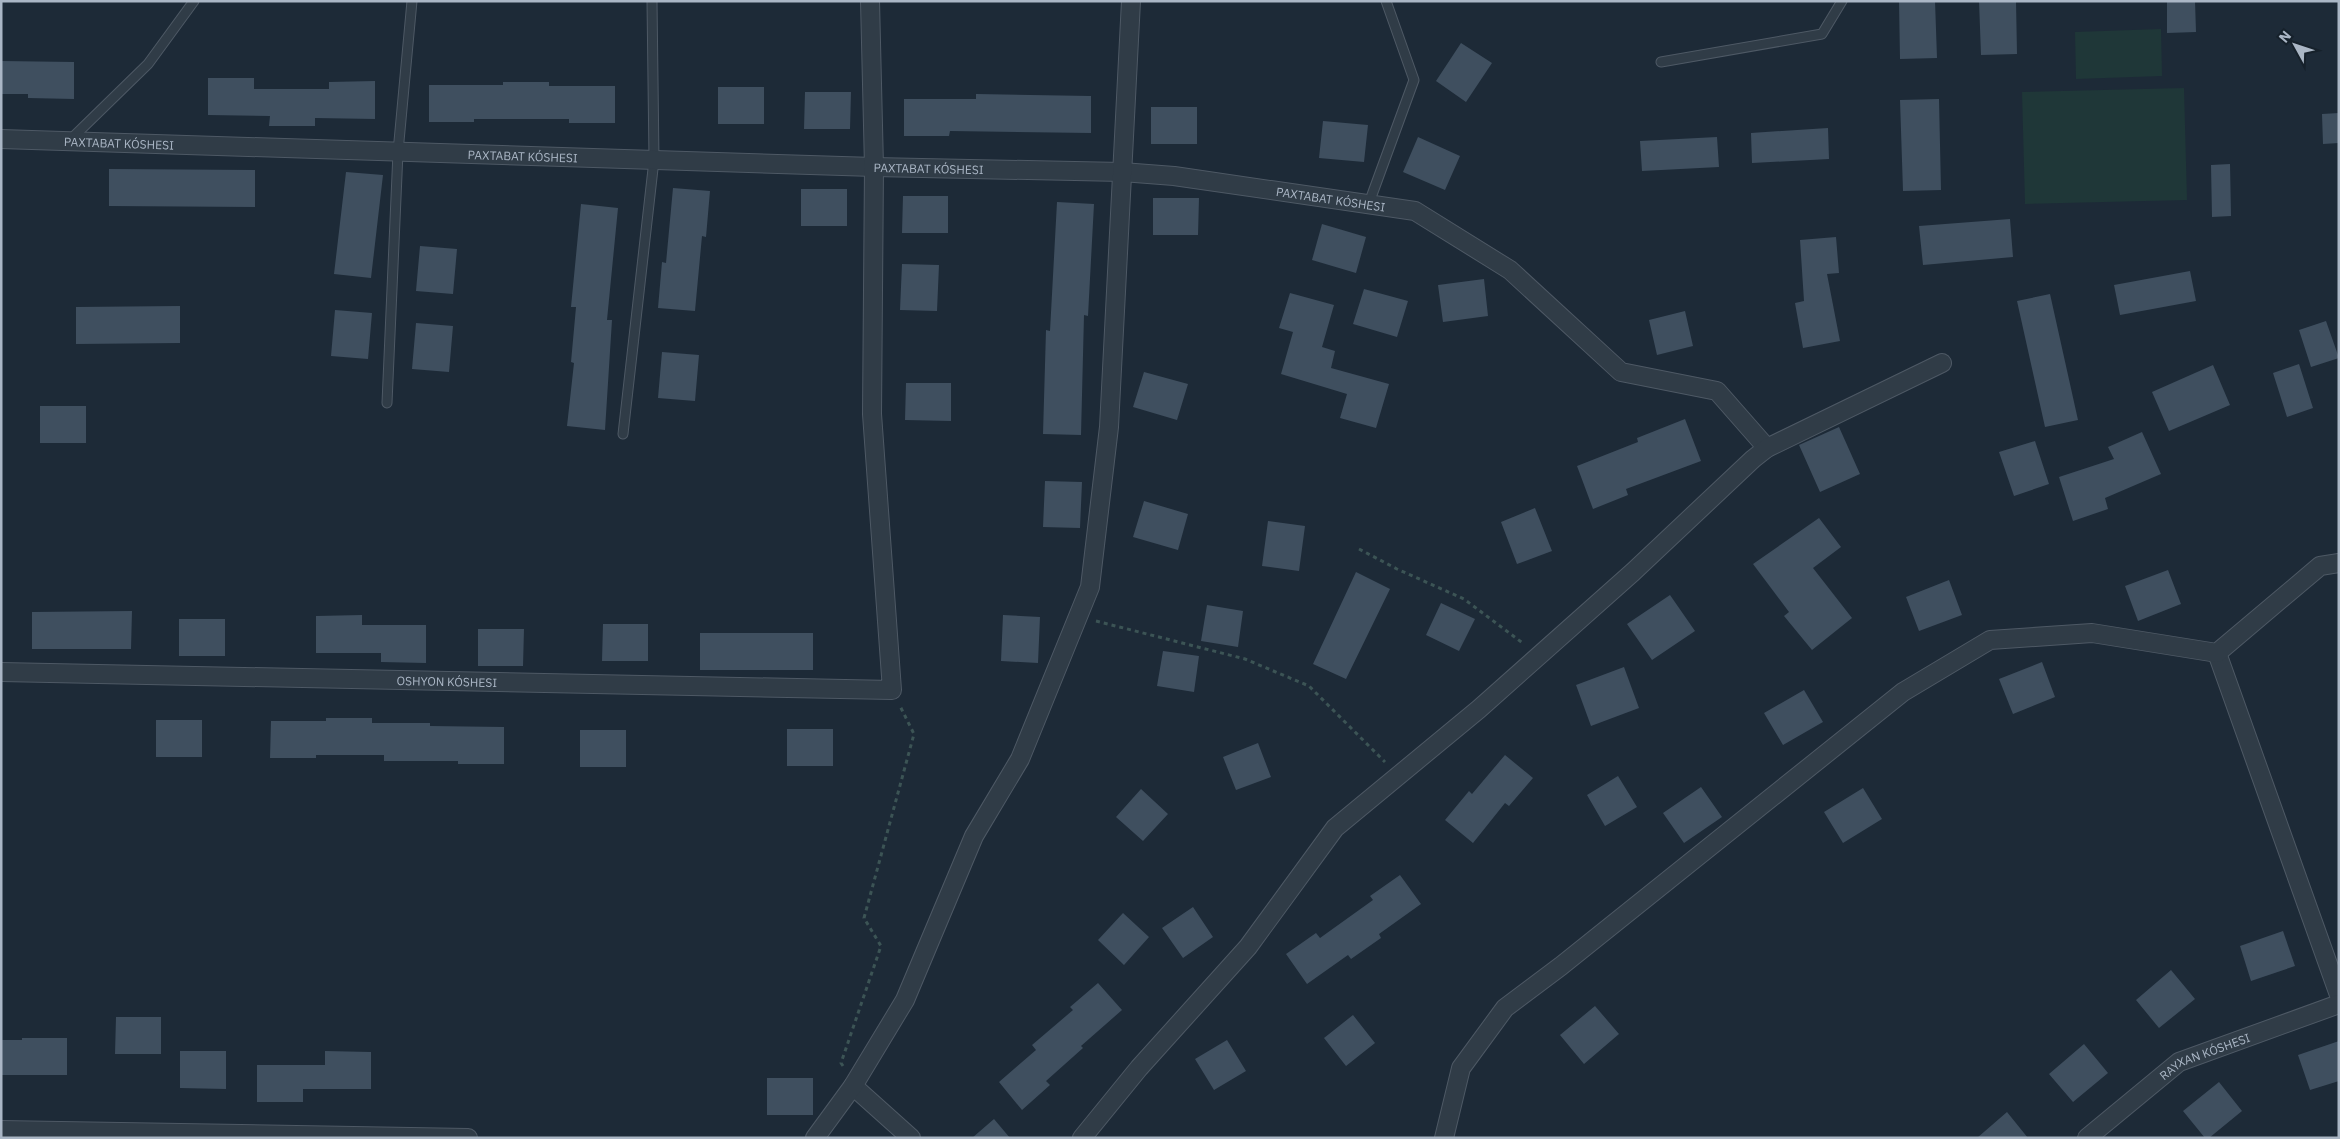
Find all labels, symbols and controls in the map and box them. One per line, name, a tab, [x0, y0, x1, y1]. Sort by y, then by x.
north arrow	[2270, 20, 2320, 70]
text: N	[2275, 27, 2295, 46]
street label: PAXTABAT KÓSHESI	[64, 134, 174, 152]
street label: PAXTABAT KÓSHESI	[467, 146, 578, 165]
street label: PAXTABAT KÓSHESI	[873, 159, 984, 177]
street label: PAXTABAT KÓSHESI	[1275, 183, 1386, 214]
street label: OSHYON KÓSHESI	[396, 672, 498, 690]
street label: RAYXAN KÓSHESI	[2156, 1029, 2252, 1083]

